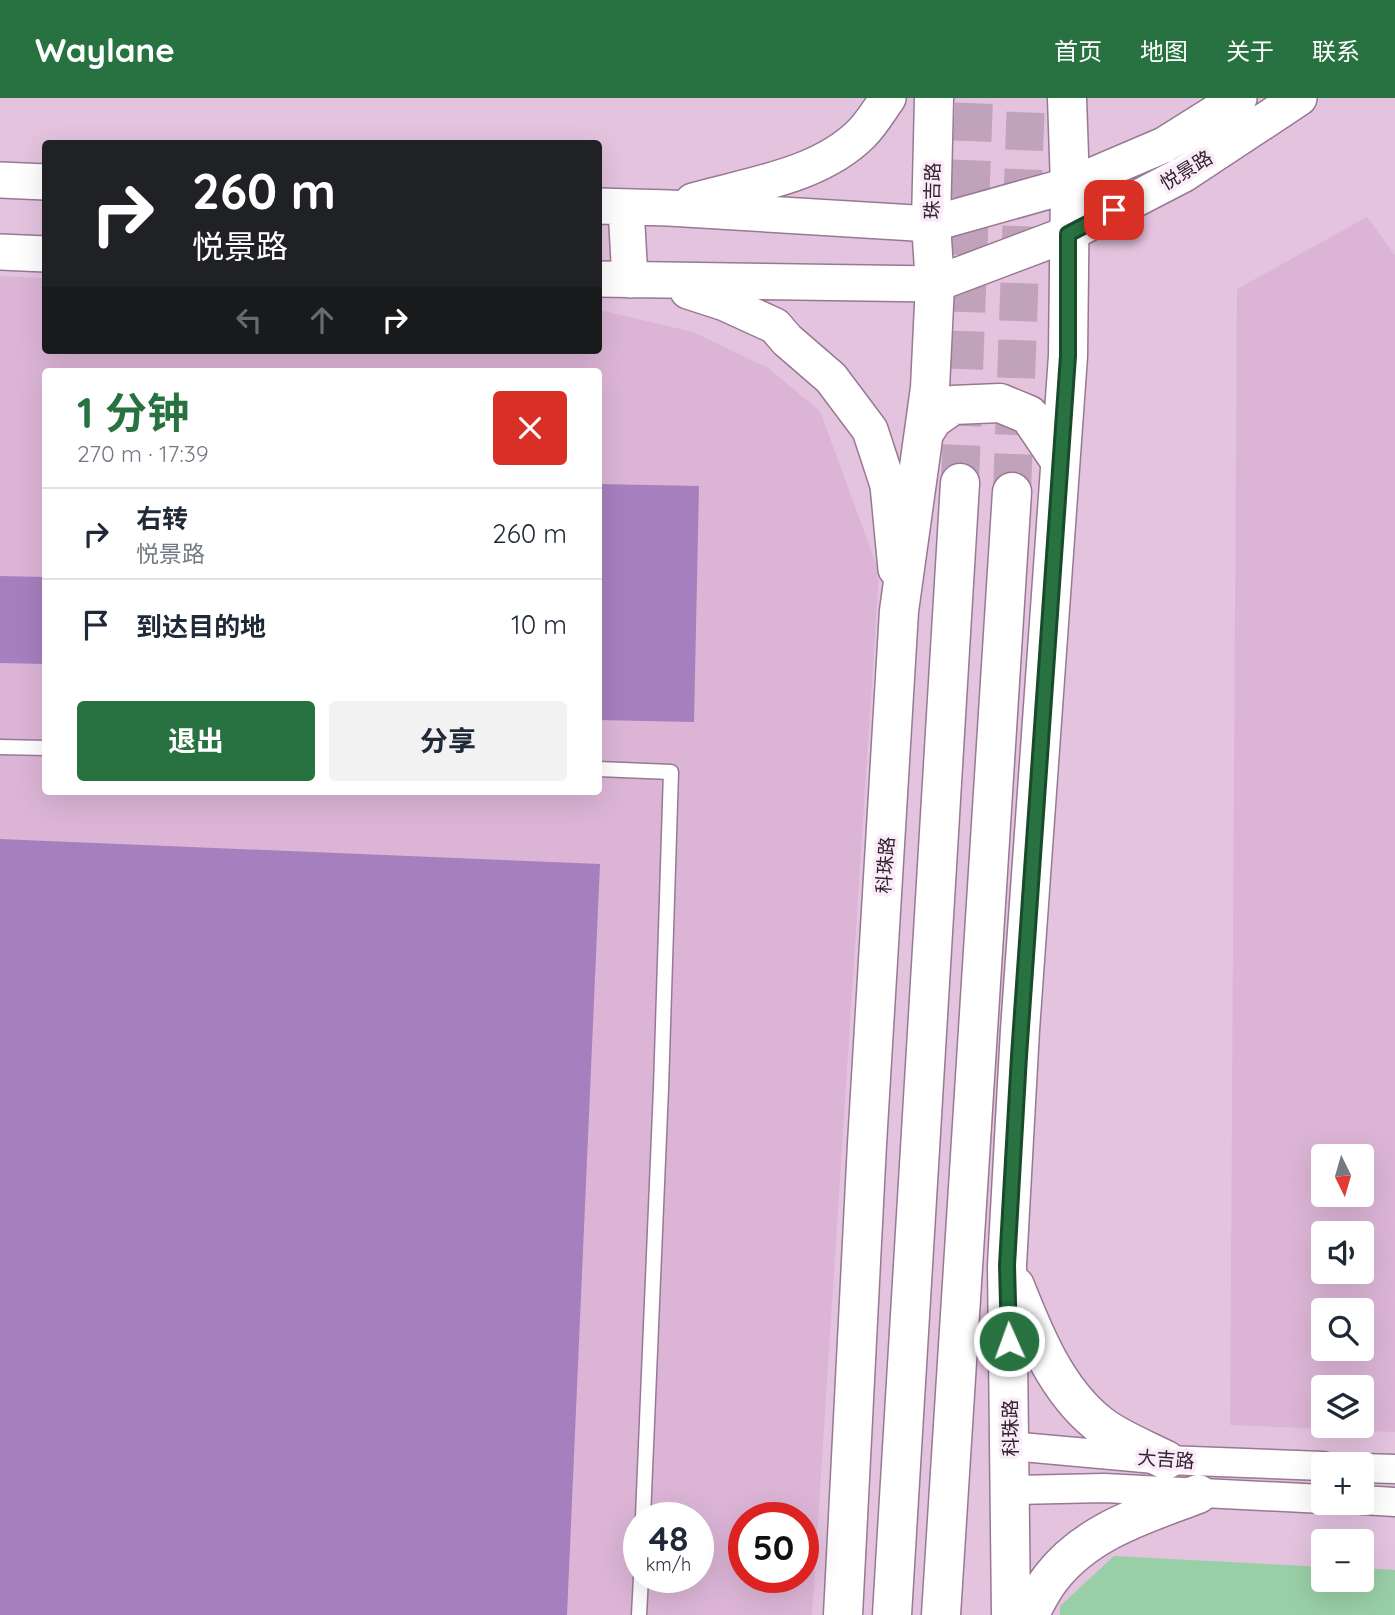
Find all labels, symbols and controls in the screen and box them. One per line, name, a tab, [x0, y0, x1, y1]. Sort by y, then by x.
text: Waylane	[35, 29, 175, 70]
text: 首页	[1054, 36, 1102, 66]
text: 地图	[1140, 36, 1188, 66]
text: 关于	[1226, 36, 1274, 66]
text: 联系	[1312, 36, 1360, 66]
street label: 悦景路	[1155, 145, 1217, 195]
text: 260 m	[192, 160, 336, 221]
street label: 珠吉路	[920, 162, 944, 220]
icon: right	[77, 168, 168, 259]
pin	[1084, 180, 1144, 240]
icon: arrive	[1095, 191, 1133, 229]
text: 悦景路	[192, 226, 288, 266]
icon: left	[230, 301, 268, 339]
icon: ahead	[303, 301, 341, 339]
icon: right	[376, 301, 414, 339]
text: 1 分钟	[77, 386, 189, 439]
button: close	[493, 391, 567, 465]
text: 270 m · 17:39	[77, 439, 209, 468]
text: 右转	[136, 502, 188, 535]
icon: right	[77, 515, 115, 553]
text: 260 m	[492, 517, 567, 550]
text: 悦景路	[136, 539, 205, 568]
icon: arrive	[77, 606, 115, 644]
text: 10 m	[511, 608, 567, 641]
text: 到达目的地	[136, 610, 266, 643]
button: 退出	[77, 701, 315, 781]
button: 分享	[329, 701, 567, 781]
street label: 科珠路	[871, 836, 899, 894]
north arrow	[1311, 1144, 1374, 1208]
map controls	[1311, 1144, 1374, 1592]
button: sound	[1311, 1221, 1374, 1284]
button: search	[1311, 1298, 1374, 1361]
position arrow	[972, 1304, 1046, 1378]
button: layers	[1311, 1375, 1374, 1438]
street label: 科珠路	[998, 1399, 1022, 1457]
street label: 大吉路	[1137, 1445, 1195, 1473]
button: +	[1311, 1452, 1374, 1515]
speed limit sign: 50	[728, 1502, 819, 1593]
text: 48	[649, 1516, 688, 1560]
button: −	[1311, 1529, 1374, 1592]
text: km/h	[646, 1553, 691, 1576]

